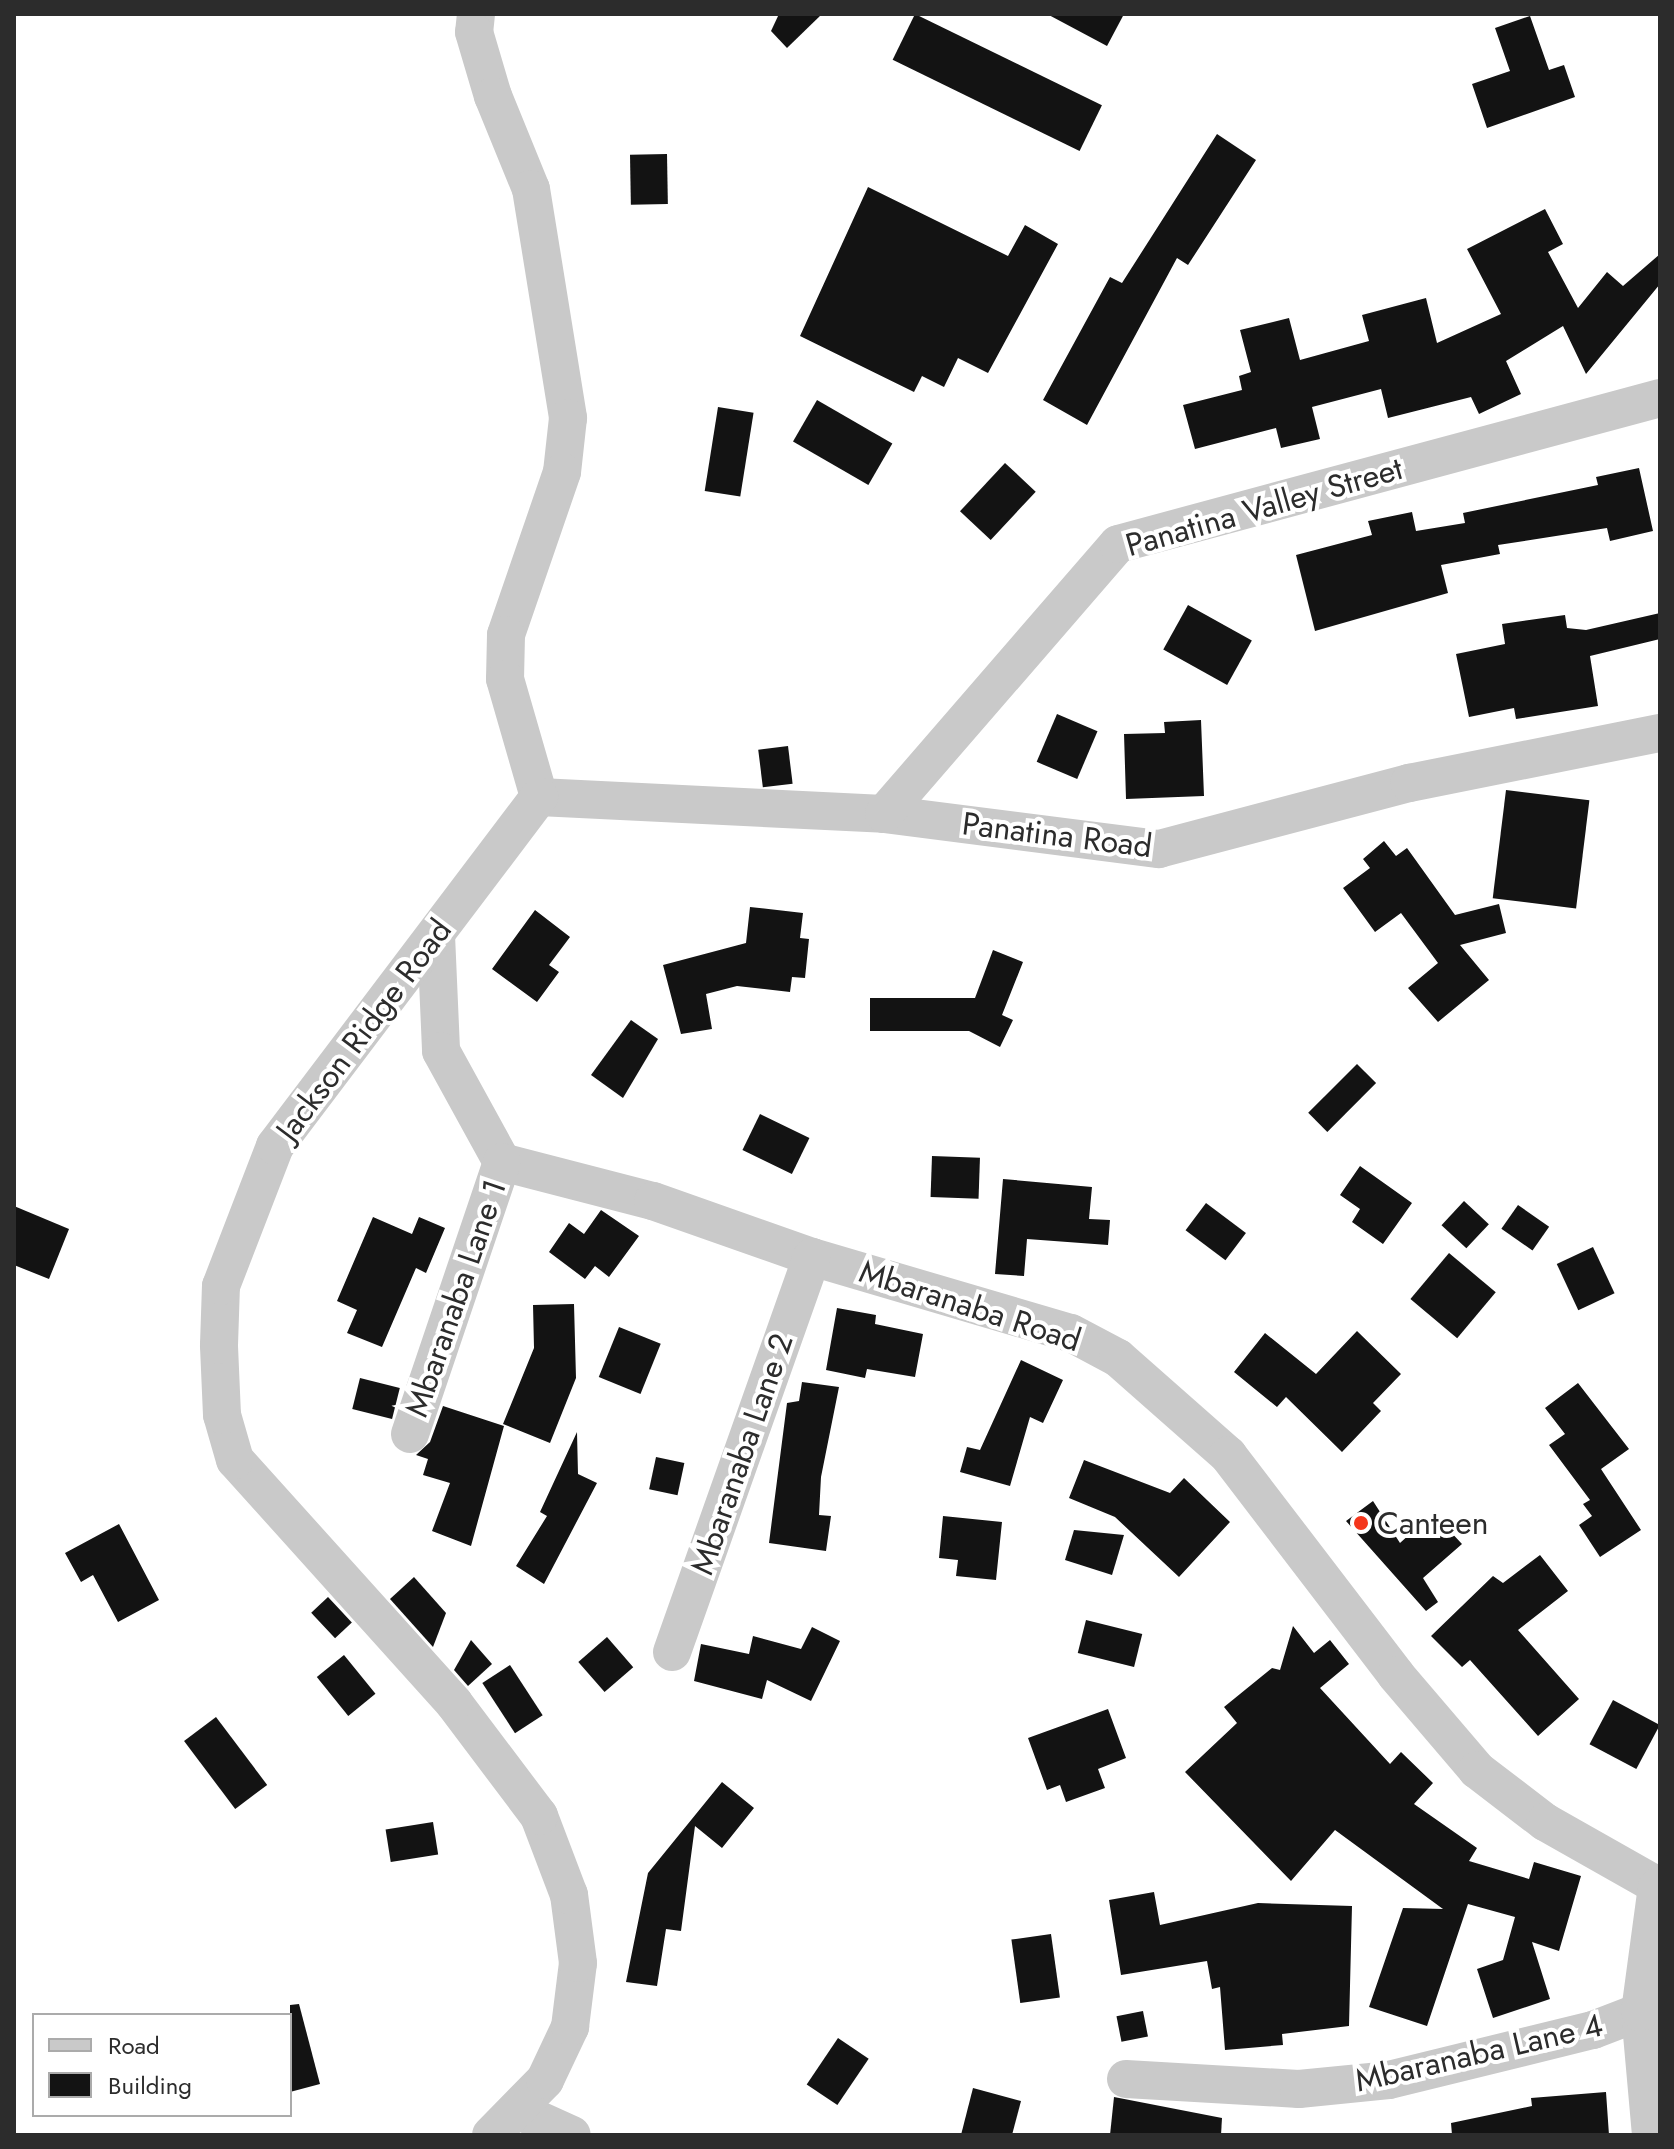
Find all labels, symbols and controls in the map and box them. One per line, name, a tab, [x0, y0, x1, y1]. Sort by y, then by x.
street label: Panatina Valley Street	[1121, 449, 1407, 565]
street label: Panatina Road	[960, 804, 1154, 866]
street label: Jackson Ridge Road	[268, 912, 460, 1148]
street label: Mbaranaba Lane 1	[397, 1174, 515, 1422]
street label: Mbaranaba Road	[855, 1252, 1085, 1360]
street label: Mbaranaba Lane 2	[683, 1329, 801, 1579]
place label: Canteen	[1377, 1504, 1489, 1542]
marker: Canteen	[1352, 1514, 1370, 1532]
street label: Mbaranaba Lane 4	[1352, 2006, 1606, 2100]
legend	[32, 2013, 292, 2117]
text: Road	[108, 2028, 160, 2063]
text: Building	[108, 2068, 192, 2103]

